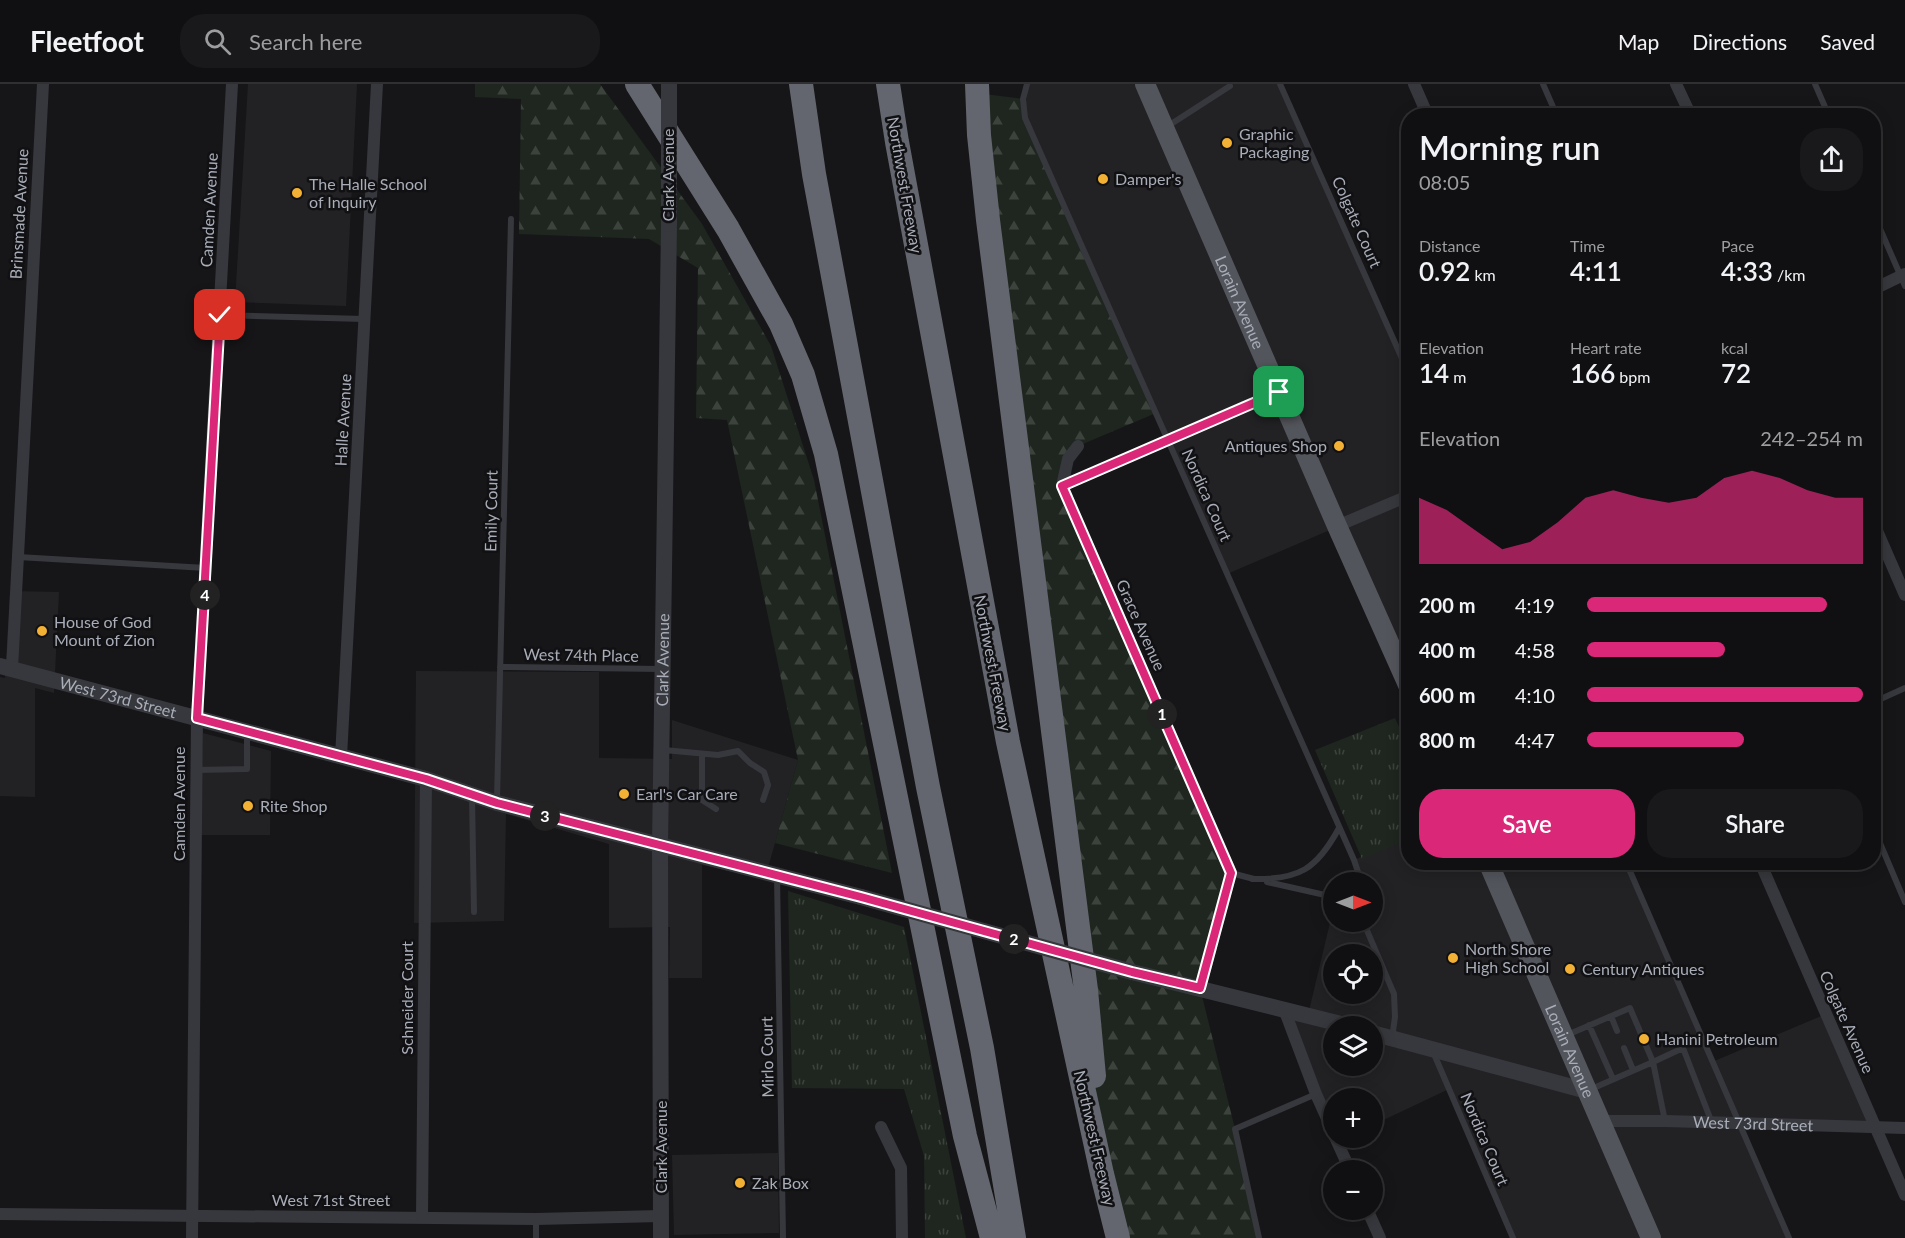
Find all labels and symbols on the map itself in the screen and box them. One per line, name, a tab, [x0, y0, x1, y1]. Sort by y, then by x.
street label: Northwest Freeway	[884, 115, 927, 255]
place label: Graphic Packaging	[1239, 124, 1309, 161]
street label: Clark Avenue	[658, 129, 677, 221]
marker: Graphic Packaging	[1220, 136, 1234, 150]
street label: Brinsmade Avenue	[6, 148, 31, 280]
street label: Camden Avenue	[196, 152, 221, 268]
place label: Damper's	[1115, 169, 1181, 188]
marker: Damper's	[1096, 172, 1110, 186]
street label: Colgate Court	[1329, 173, 1386, 271]
place label: The Halle School of Inquiry	[309, 174, 427, 211]
marker: The Halle School of Inquiry	[290, 186, 304, 200]
street label: Lorain Avenue	[1212, 253, 1269, 352]
pin	[194, 289, 245, 340]
pin	[1253, 366, 1304, 417]
street label: Halle Avenue	[331, 373, 354, 467]
place label: Antiques Shop	[1225, 436, 1327, 455]
marker: Antiques Shop	[1332, 439, 1346, 453]
street label: Nordica Court	[1179, 446, 1236, 544]
street label: Emily Court	[480, 470, 501, 552]
street label: Grace Avenue	[1113, 576, 1170, 673]
pin: 4	[190, 580, 220, 610]
street label: Northwest Freeway	[971, 593, 1016, 733]
place label: House of God Mount of Zion	[54, 612, 155, 649]
street label: Clark Avenue	[652, 613, 672, 707]
marker: House of God Mount of Zion	[35, 624, 49, 638]
street label: West 74th Place	[523, 644, 639, 665]
street label: West 73rd Street	[57, 672, 179, 721]
pin: 1	[1147, 699, 1177, 729]
street label: Camden Avenue	[169, 747, 188, 861]
place label: Earl's Car Care	[636, 784, 738, 803]
marker: Earl's Car Care	[617, 787, 631, 801]
place label: Rite Shop	[260, 796, 328, 815]
marker: Rite Shop	[241, 799, 255, 813]
pin: 3	[530, 801, 560, 831]
north arrow	[1323, 872, 1383, 932]
pin: 2	[999, 924, 1029, 954]
place label: North Shore High School	[1465, 939, 1551, 976]
street label: Schneider Court	[397, 941, 416, 1055]
marker: North Shore High School	[1446, 951, 1460, 965]
place label: Century Antiques	[1582, 959, 1704, 978]
marker: Century Antiques	[1563, 962, 1577, 976]
street label: Colgate Avenue	[1816, 968, 1879, 1076]
street label: Lorain Avenue	[1542, 1001, 1599, 1100]
street label: Mirlo Court	[756, 1016, 777, 1098]
place label: Hanini Petroleum	[1656, 1029, 1778, 1048]
marker: Hanini Petroleum	[1637, 1032, 1651, 1046]
street label: Northwest Freeway	[1071, 1068, 1120, 1208]
street label: Nordica Court	[1457, 1089, 1514, 1188]
street label: Clark Avenue	[651, 1101, 670, 1193]
street label: West 73rd Street	[1693, 1112, 1814, 1134]
place label: Zak Box	[752, 1173, 809, 1192]
marker: Zak Box	[733, 1176, 747, 1190]
street label: West 71st Street	[272, 1190, 390, 1209]

